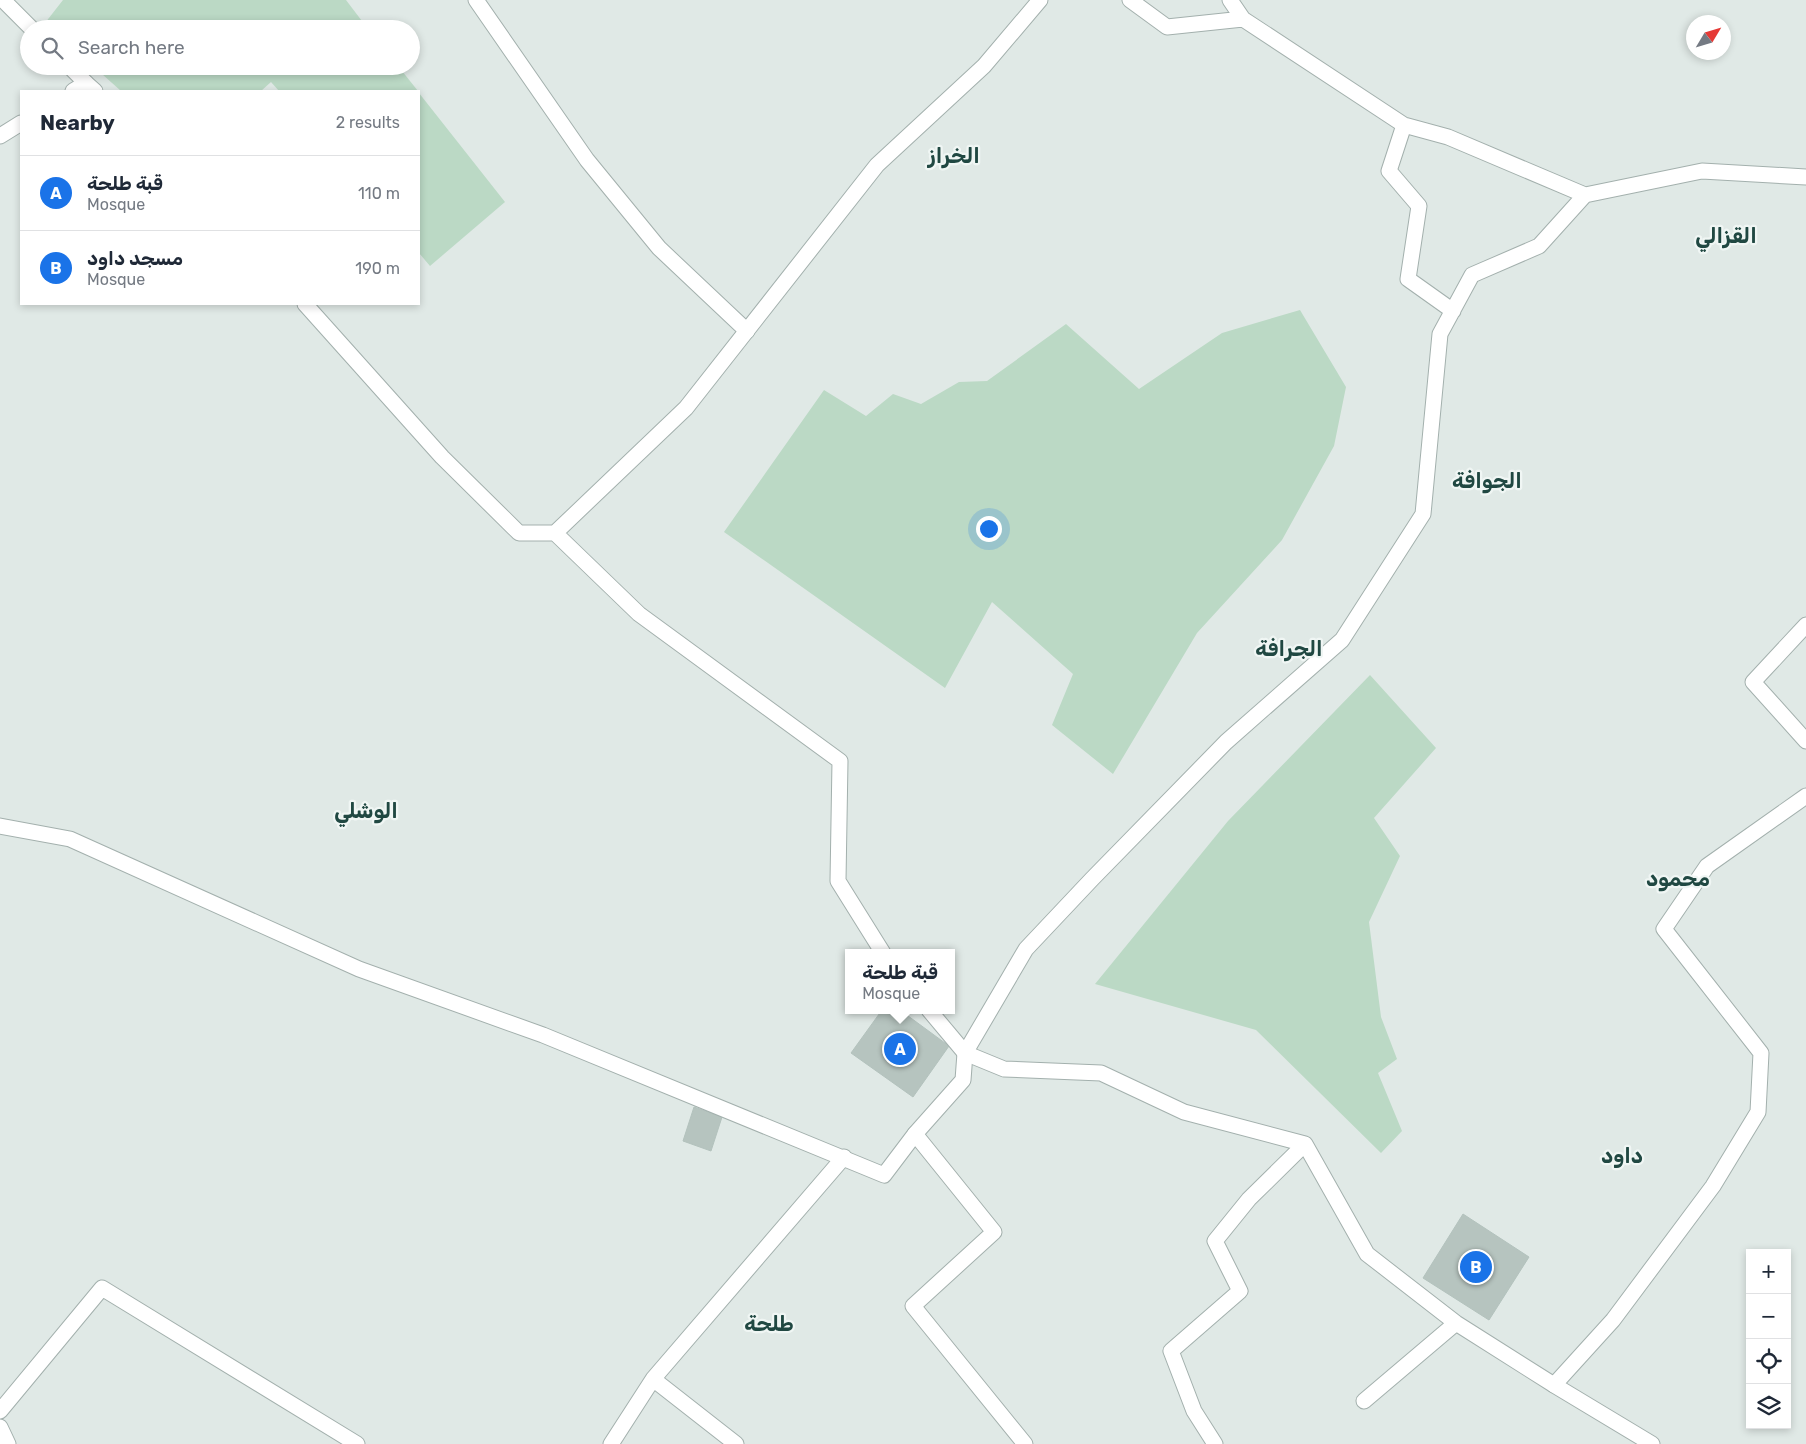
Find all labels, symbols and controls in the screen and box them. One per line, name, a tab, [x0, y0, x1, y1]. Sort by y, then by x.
north arrow	[1686, 15, 1731, 60]
search box	[20, 20, 420, 75]
icon: search	[38, 34, 66, 62]
text: Search here	[78, 36, 185, 59]
text: Nearby	[40, 110, 115, 135]
text: 2 results	[336, 113, 400, 132]
district label: الخراز	[926, 143, 980, 169]
text: قبة طلحة	[87, 172, 163, 195]
text: A	[50, 184, 62, 203]
text: 110 m	[358, 184, 400, 203]
text: Mosque	[87, 195, 145, 214]
district label: القزالي	[1695, 223, 1757, 252]
text: مسجد داود	[87, 247, 183, 270]
text: B	[50, 259, 62, 278]
text: 190 m	[355, 259, 400, 278]
text: Mosque	[87, 270, 145, 289]
district label: الجوافة	[1452, 468, 1522, 494]
your location	[976, 516, 1002, 542]
district label: الجرافة	[1255, 636, 1323, 662]
district label: الوشلي	[334, 798, 398, 827]
district label: محمود	[1646, 866, 1710, 892]
popup	[845, 949, 955, 1014]
text: قبة طلحة	[862, 961, 938, 984]
text: Mosque	[862, 984, 920, 1003]
pin: A	[884, 1030, 916, 1068]
district label: داود	[1601, 1143, 1643, 1168]
pin: B	[1460, 1248, 1492, 1286]
map controls	[1746, 1249, 1791, 1429]
button: +	[1746, 1249, 1791, 1294]
button: −	[1746, 1294, 1791, 1339]
district label: طلحة	[744, 1311, 794, 1336]
button: locate	[1746, 1339, 1791, 1384]
button: layers	[1746, 1384, 1791, 1429]

